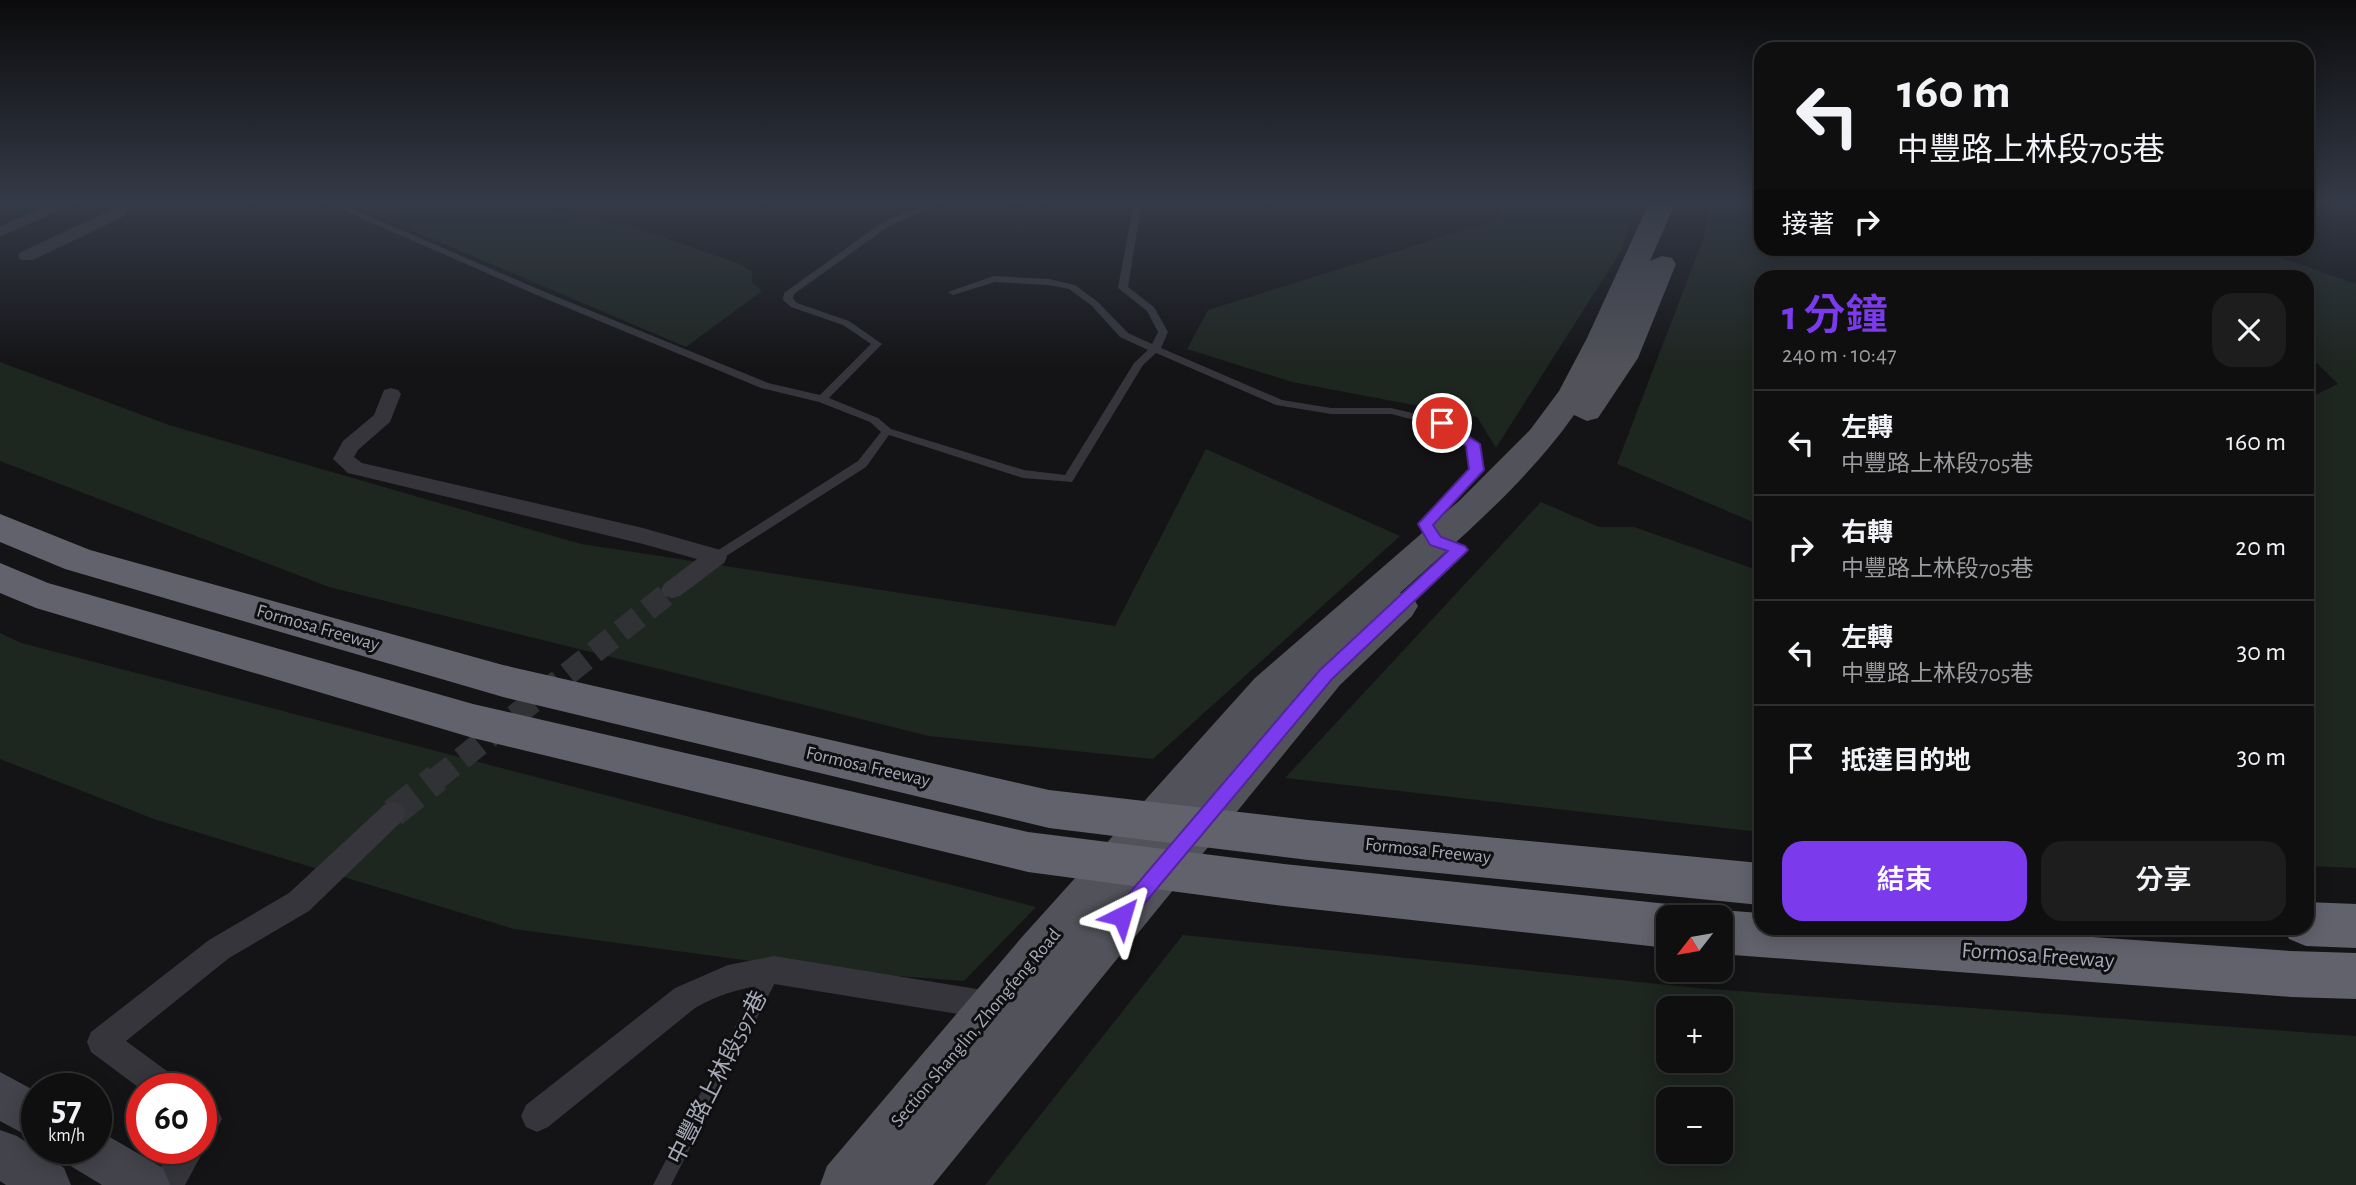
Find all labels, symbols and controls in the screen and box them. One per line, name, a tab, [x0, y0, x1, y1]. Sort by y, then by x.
text: 160 m	[1897, 68, 2011, 117]
icon: left	[1782, 70, 1873, 161]
text: 中豐路上林段705巷	[1897, 134, 2165, 166]
icon: right	[1848, 203, 1886, 241]
text: 接著	[1782, 212, 1834, 238]
button: close	[2212, 293, 2286, 367]
text: 1 分鐘	[1782, 295, 1887, 337]
text: 240 m · 10:47	[1782, 344, 1897, 367]
pin	[1412, 393, 1472, 453]
icon: arrive	[1423, 404, 1461, 442]
text: 左轉	[1841, 415, 1893, 441]
icon: left	[1782, 424, 1820, 462]
text: 160 m	[2226, 429, 2286, 455]
text: 中豐路上林段705巷	[1841, 453, 2033, 476]
text: 右轉	[1841, 520, 1893, 546]
icon: right	[1782, 529, 1820, 567]
text: 20 m	[2235, 534, 2286, 560]
text: 中豐路上林段705巷	[1841, 558, 2033, 581]
street label: Formosa Freeway	[255, 601, 381, 655]
text: 左轉	[1841, 625, 1893, 651]
icon: left	[1782, 634, 1820, 672]
text: 30 m	[2236, 639, 2286, 665]
text: 中豐路上林段705巷	[1841, 663, 2033, 686]
icon: arrive	[1782, 739, 1820, 777]
street label: Formosa Freeway	[804, 743, 932, 791]
text: 30 m	[2236, 744, 2286, 770]
text: 抵達目的地	[1841, 748, 1971, 774]
street label: Formosa Freeway	[1364, 835, 1492, 867]
button: 結束	[1782, 841, 2027, 921]
button: 分享	[2041, 841, 2286, 921]
position arrow	[1085, 879, 1159, 953]
north arrow	[1656, 905, 1732, 982]
map controls	[1656, 905, 1733, 1164]
street label: Section Shanglin, Zhongfeng Road	[888, 925, 1065, 1131]
street label: Formosa Freeway	[1961, 939, 2115, 973]
street label: 中豐路上林段597巷	[663, 987, 772, 1168]
button: +	[1656, 996, 1733, 1073]
speed limit sign: 60	[126, 1073, 217, 1164]
button: −	[1656, 1087, 1733, 1164]
text: 57	[51, 1092, 82, 1127]
text: km/h	[48, 1127, 85, 1145]

